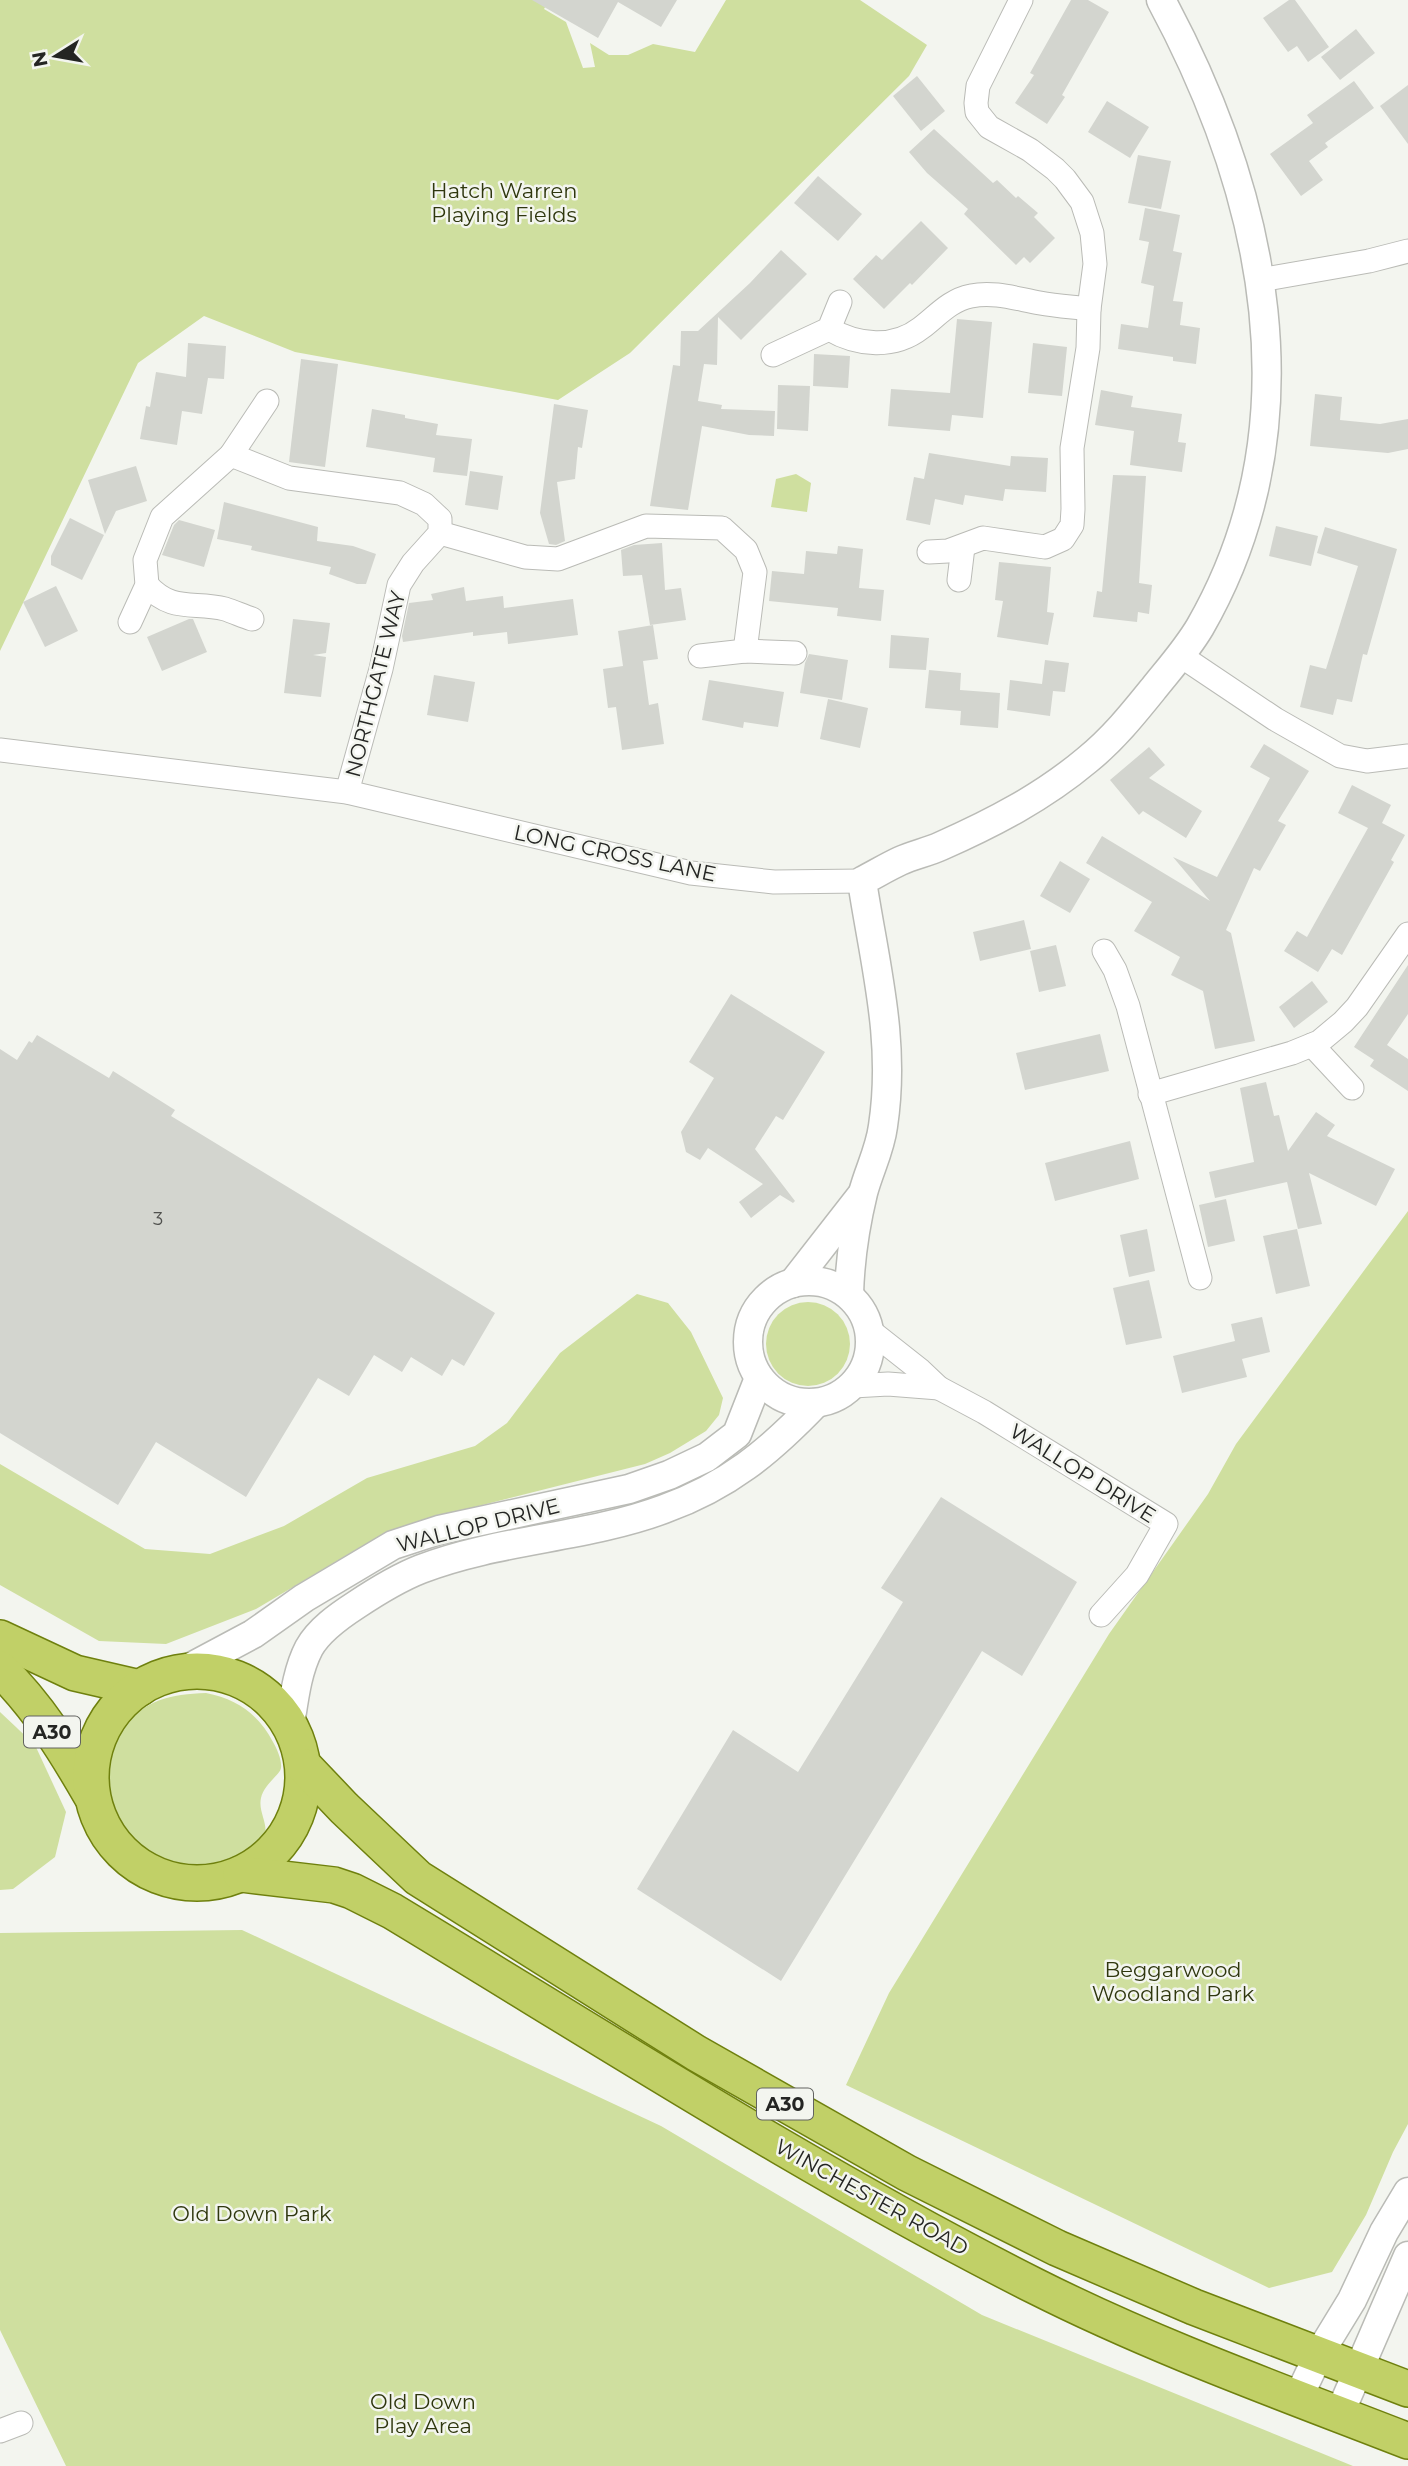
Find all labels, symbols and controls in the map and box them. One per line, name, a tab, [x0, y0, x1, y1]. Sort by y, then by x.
north arrow	[21, 21, 91, 91]
text: N	[27, 49, 53, 69]
park label: Hatch Warren Playing Fields	[431, 178, 577, 227]
street label: NORTHGATE WAY	[340, 588, 410, 780]
street label: LONG CROSS LANE	[512, 819, 718, 887]
house number: 3	[153, 1208, 163, 1230]
street label: WALLOP DRIVE	[1005, 1418, 1161, 1528]
street label: WALLOP DRIVE	[394, 1493, 562, 1557]
road number: A30	[24, 1716, 80, 1748]
park label: Beggarwood Woodland Park	[1092, 1957, 1255, 2006]
road number: A30	[757, 2088, 813, 2120]
street label: WINCHESTER ROAD	[771, 2133, 973, 2261]
park label: Old Down Park	[172, 2201, 332, 2226]
park label: Old Down Play Area	[370, 2389, 476, 2438]

